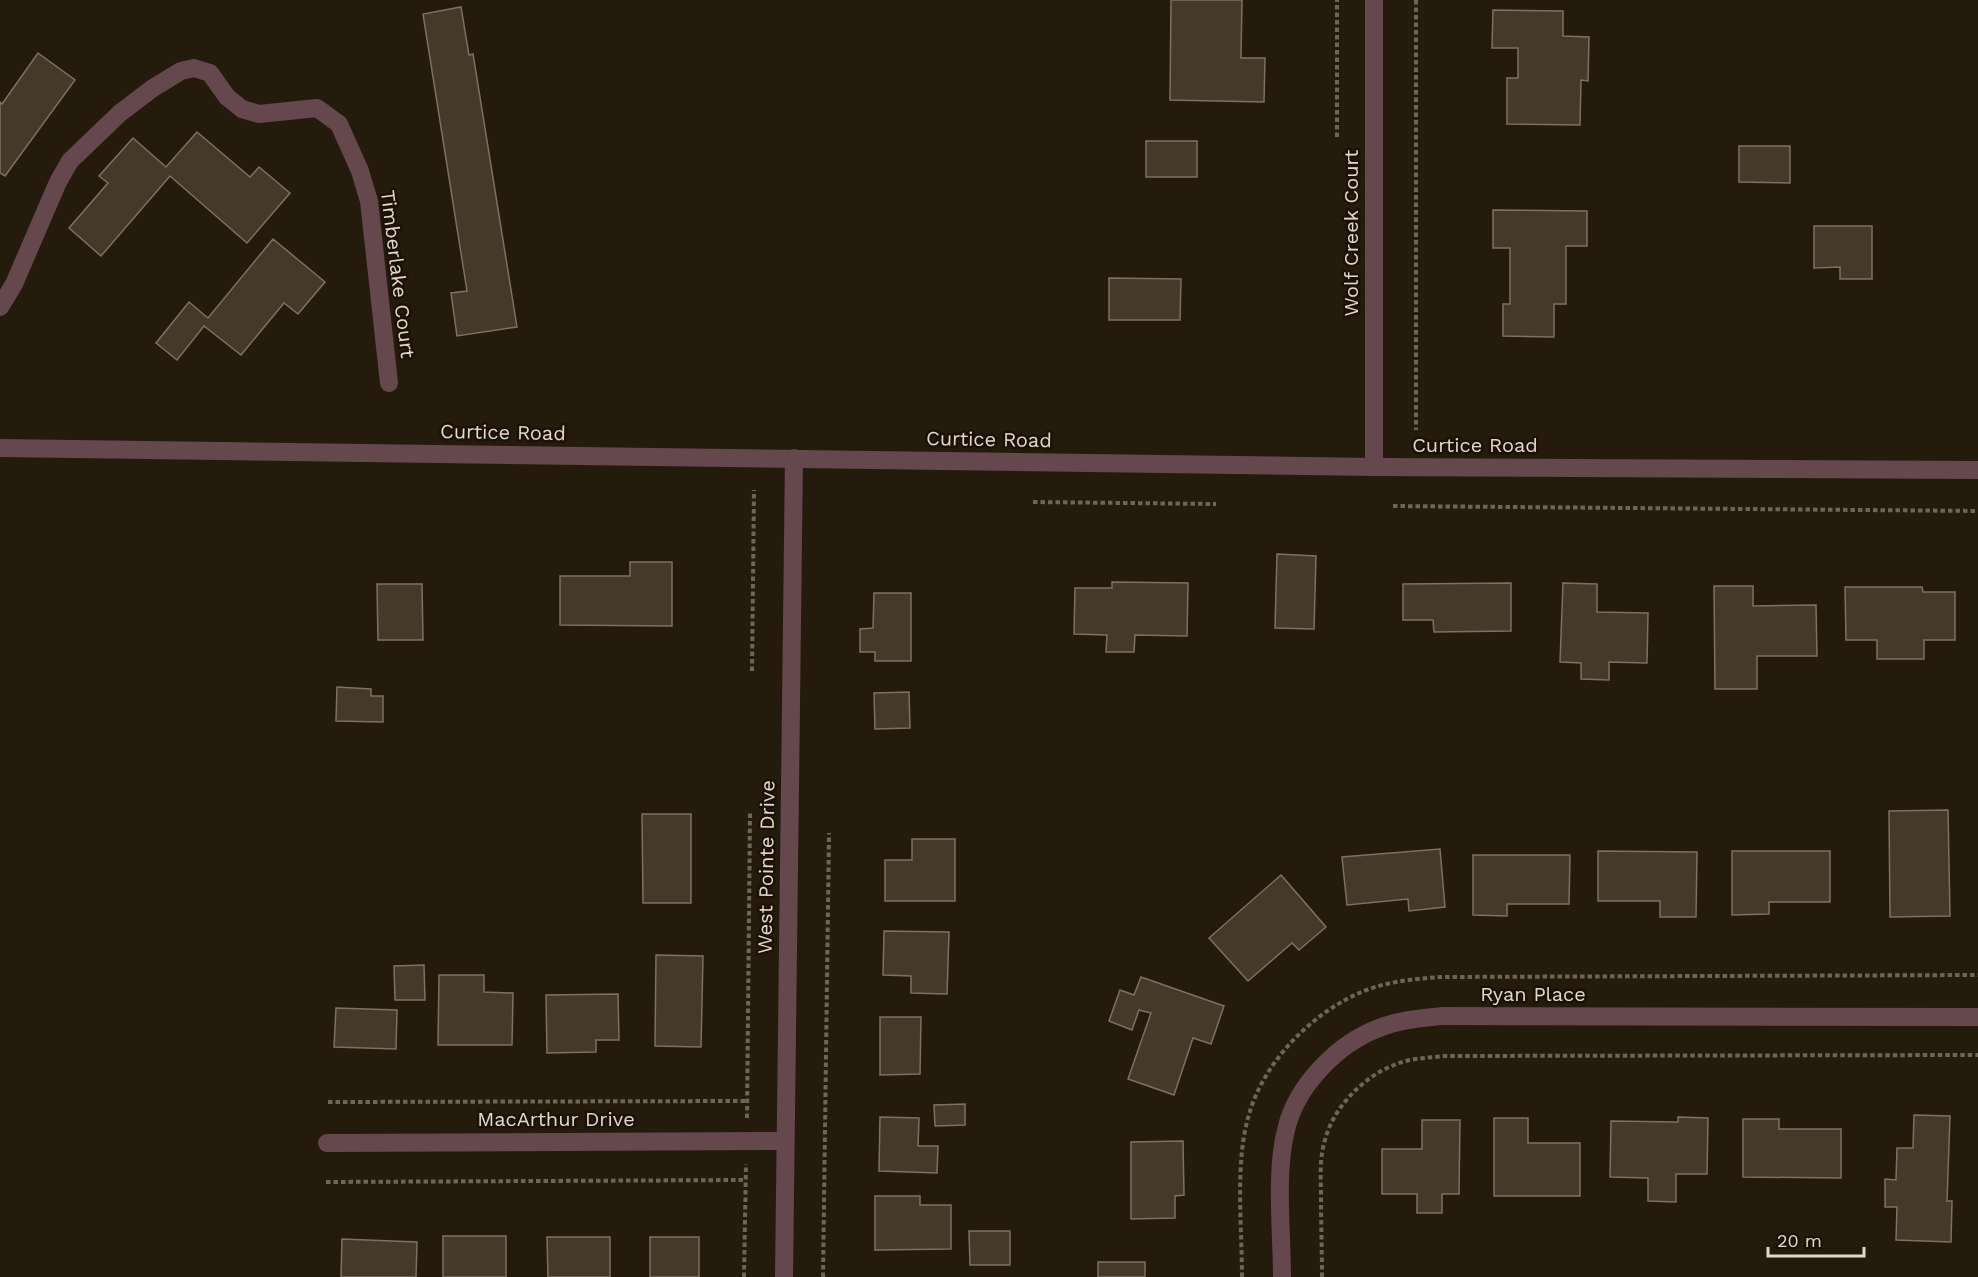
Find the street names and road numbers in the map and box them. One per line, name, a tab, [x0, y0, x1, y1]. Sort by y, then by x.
street label: Wolf Creek Court	[1339, 149, 1363, 316]
street label: Timberlake Court	[376, 189, 420, 360]
street label: Curtice Road	[440, 419, 566, 445]
street label: Curtice Road	[926, 426, 1052, 452]
street label: Curtice Road	[1412, 433, 1538, 457]
street label: West Pointe Drive	[752, 780, 780, 954]
street label: Ryan Place	[1480, 982, 1586, 1006]
street label: MacArthur Drive	[477, 1107, 635, 1131]

